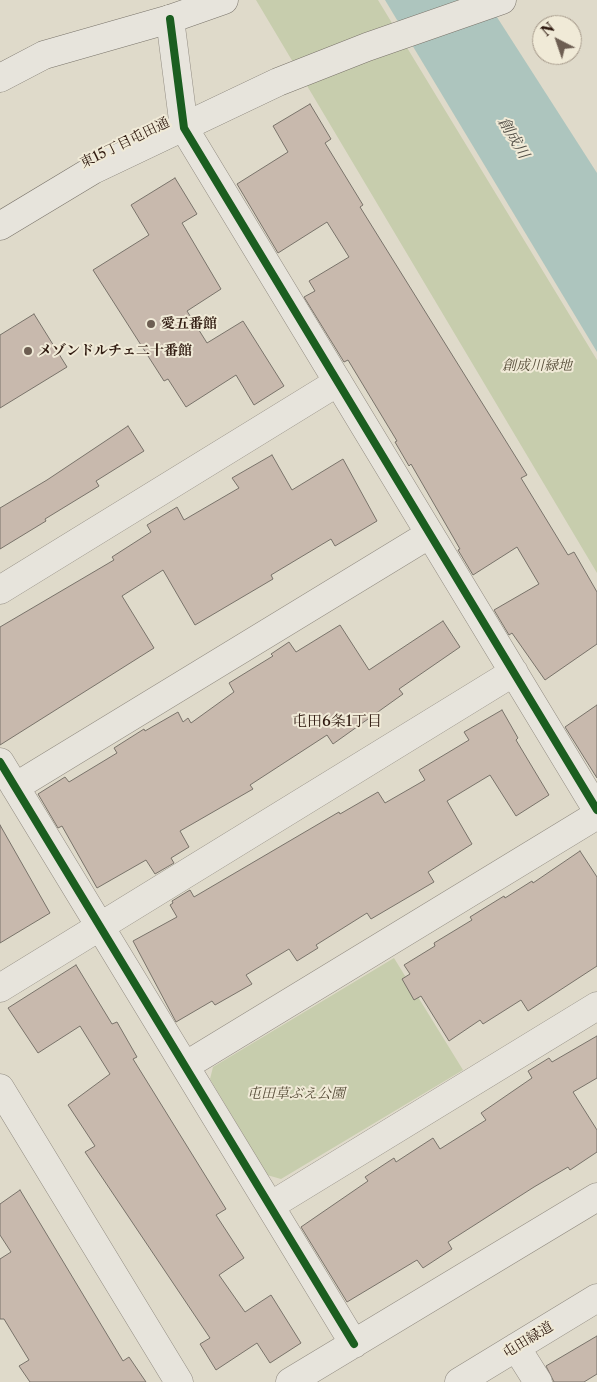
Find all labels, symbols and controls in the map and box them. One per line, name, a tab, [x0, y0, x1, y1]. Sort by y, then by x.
north arrow	[532, 15, 582, 65]
text: N	[537, 19, 558, 40]
street label: 東15丁目屯田通	[78, 114, 172, 172]
water label: 創成川	[494, 114, 532, 162]
place label: 愛五番館	[161, 316, 217, 332]
marker: 愛五番館	[145, 318, 157, 330]
place label: メゾンドルチェ二十番館	[38, 343, 192, 359]
marker: メゾンドルチェ二十番館	[22, 345, 34, 357]
park label: 創成川緑地	[502, 358, 572, 374]
district label: 屯田6条1丁目	[292, 713, 382, 731]
park label: 屯田草ぶえ公園	[247, 1086, 345, 1102]
street label: 屯田緑道	[500, 1318, 556, 1362]

